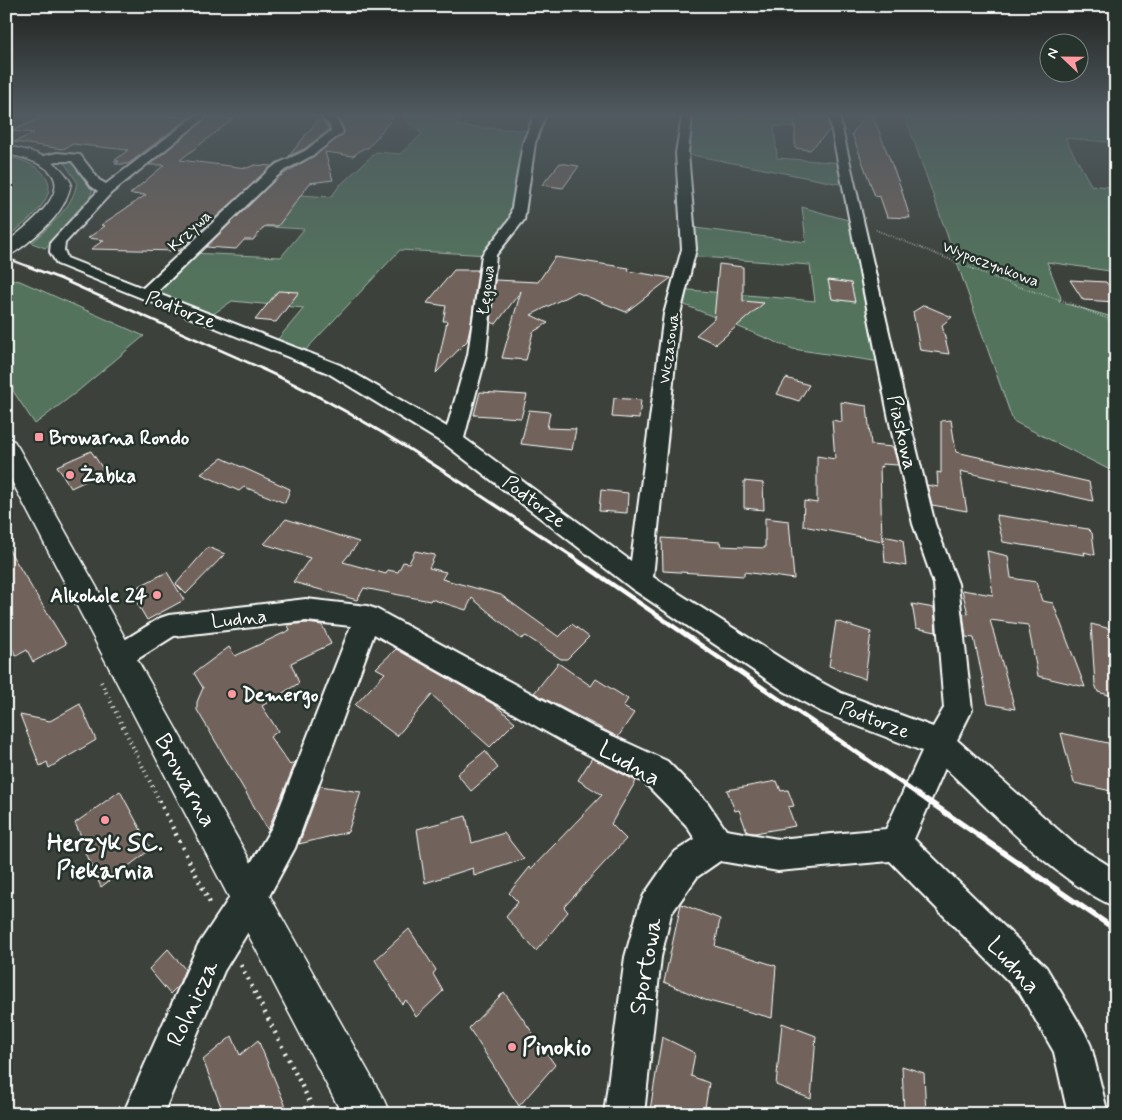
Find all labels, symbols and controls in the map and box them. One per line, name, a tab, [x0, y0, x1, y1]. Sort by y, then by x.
north arrow	[1040, 32, 1090, 82]
text: N	[1043, 46, 1063, 61]
street label: Krzywa	[164, 206, 216, 257]
street label: Wypoczynkowa	[939, 236, 1042, 293]
street label: Łęgowa	[473, 264, 500, 317]
street label: Podtorze	[141, 285, 220, 336]
street label: Wczasowa	[654, 311, 685, 385]
street label: Piaskowa	[880, 392, 923, 472]
place label: Browarna Rondo	[49, 425, 190, 452]
marker: Browarna Rondo	[33, 431, 45, 443]
place label: Żabka	[80, 463, 136, 490]
marker: Żabka	[64, 469, 76, 481]
street label: Podtorze	[497, 469, 572, 535]
place label: Alkohole 24	[50, 583, 148, 610]
marker: Alkohole 24	[151, 589, 163, 601]
street label: Ludna	[210, 603, 268, 636]
place label: Demergo	[242, 682, 319, 709]
marker: Demergo	[226, 688, 238, 700]
street label: Podtorze	[835, 695, 914, 746]
street label: Browarna	[146, 728, 223, 833]
street label: Ludna	[593, 734, 666, 794]
marker: Herzyk SC. Piekarnia	[99, 814, 111, 826]
place label: Herzyk SC. Piekarnia	[47, 828, 163, 887]
street label: Sportowa	[623, 915, 670, 1017]
street label: Ludna	[979, 931, 1047, 1001]
street label: Rolnicza	[160, 955, 227, 1052]
place label: Pinokio	[522, 1033, 591, 1064]
marker: Pinokio	[506, 1041, 518, 1053]

